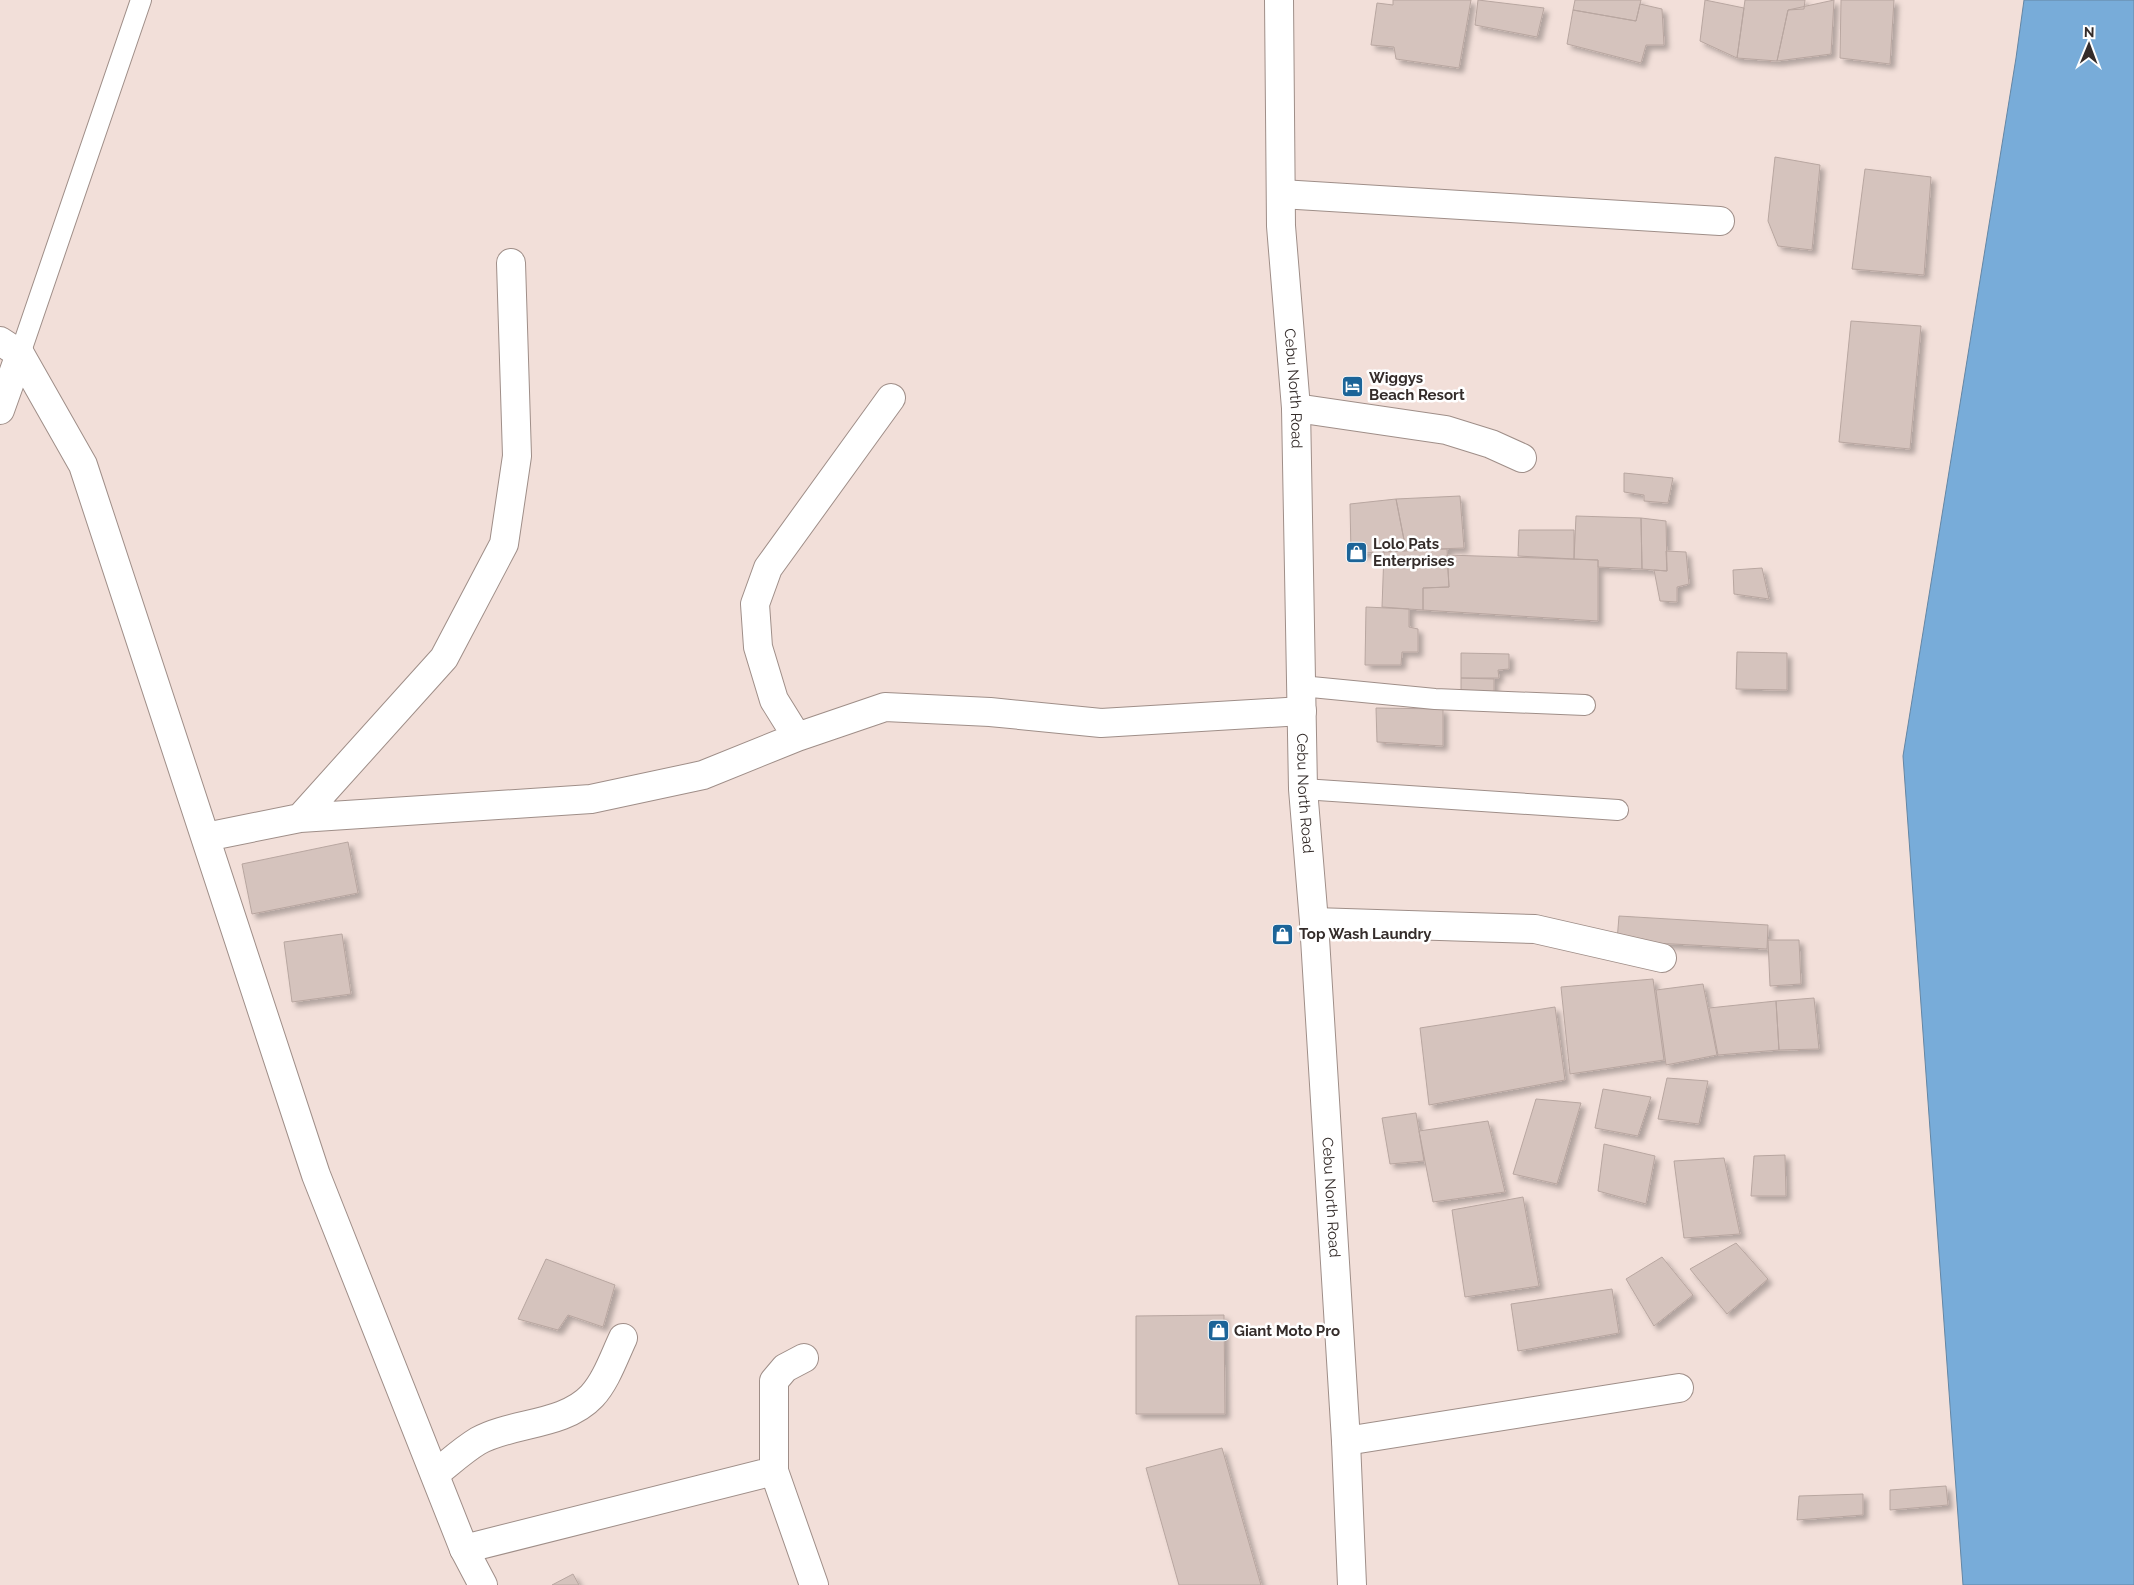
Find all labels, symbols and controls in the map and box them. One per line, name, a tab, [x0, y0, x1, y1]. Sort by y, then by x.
north arrow	[2064, 20, 2114, 70]
text: N	[2084, 24, 2095, 40]
street label: Cebu North Road	[1280, 328, 1306, 449]
place label: Wiggys Beach Resort	[1369, 369, 1465, 404]
hotel icon: Wiggys Beach Resort	[1341, 375, 1365, 399]
place label: Lolo Pats Enterprises	[1373, 535, 1454, 570]
shop icon: Lolo Pats Enterprises	[1345, 541, 1369, 565]
street label: Cebu North Road	[1293, 733, 1317, 854]
shop icon: Top Wash Laundry	[1271, 922, 1295, 946]
place label: Top Wash Laundry	[1299, 925, 1432, 943]
street label: Cebu North Road	[1318, 1137, 1344, 1258]
shop icon: Giant Moto Pro	[1206, 1319, 1230, 1343]
place label: Giant Moto Pro	[1234, 1322, 1340, 1340]

